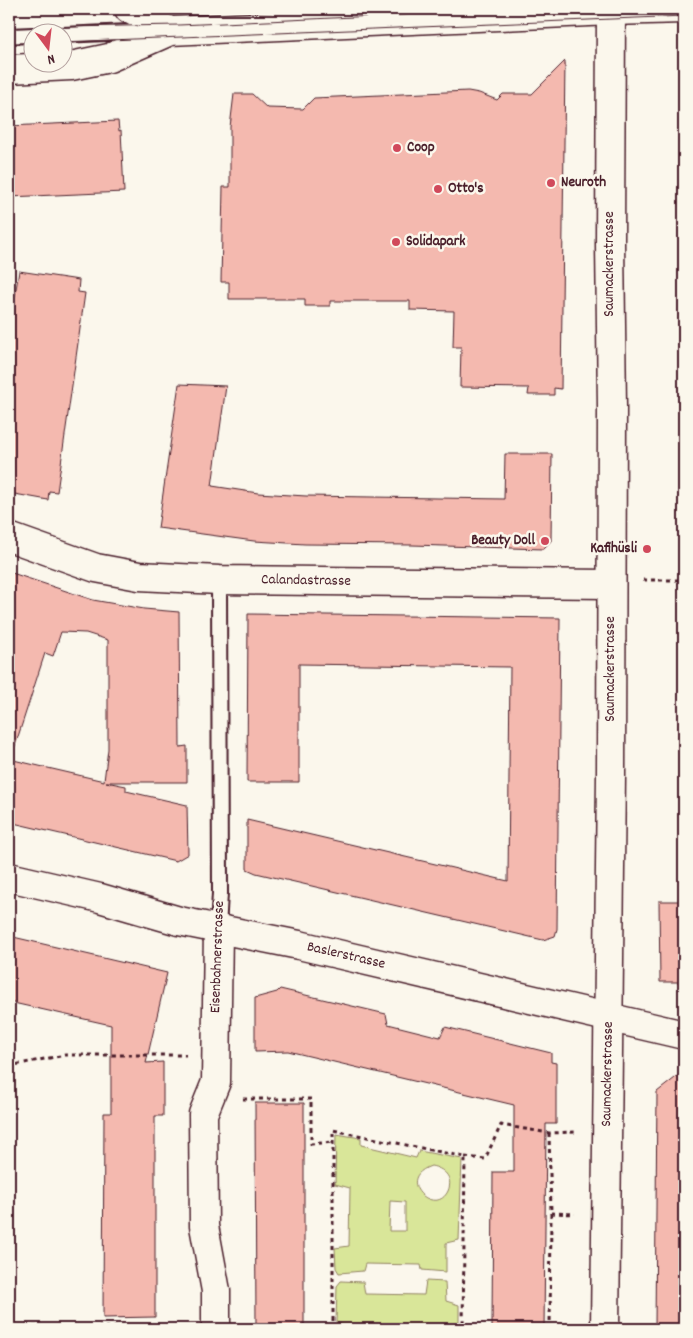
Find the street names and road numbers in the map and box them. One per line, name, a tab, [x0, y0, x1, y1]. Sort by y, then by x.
street label: Saumackerstrasse	[599, 211, 621, 317]
street label: Calandastrasse	[261, 569, 351, 593]
street label: Saumackerstrasse	[600, 616, 622, 722]
street label: Eisenbahnerstrasse	[205, 900, 231, 1014]
street label: Baslerstrasse	[305, 936, 388, 976]
street label: Saumackerstrasse	[596, 1021, 620, 1127]

